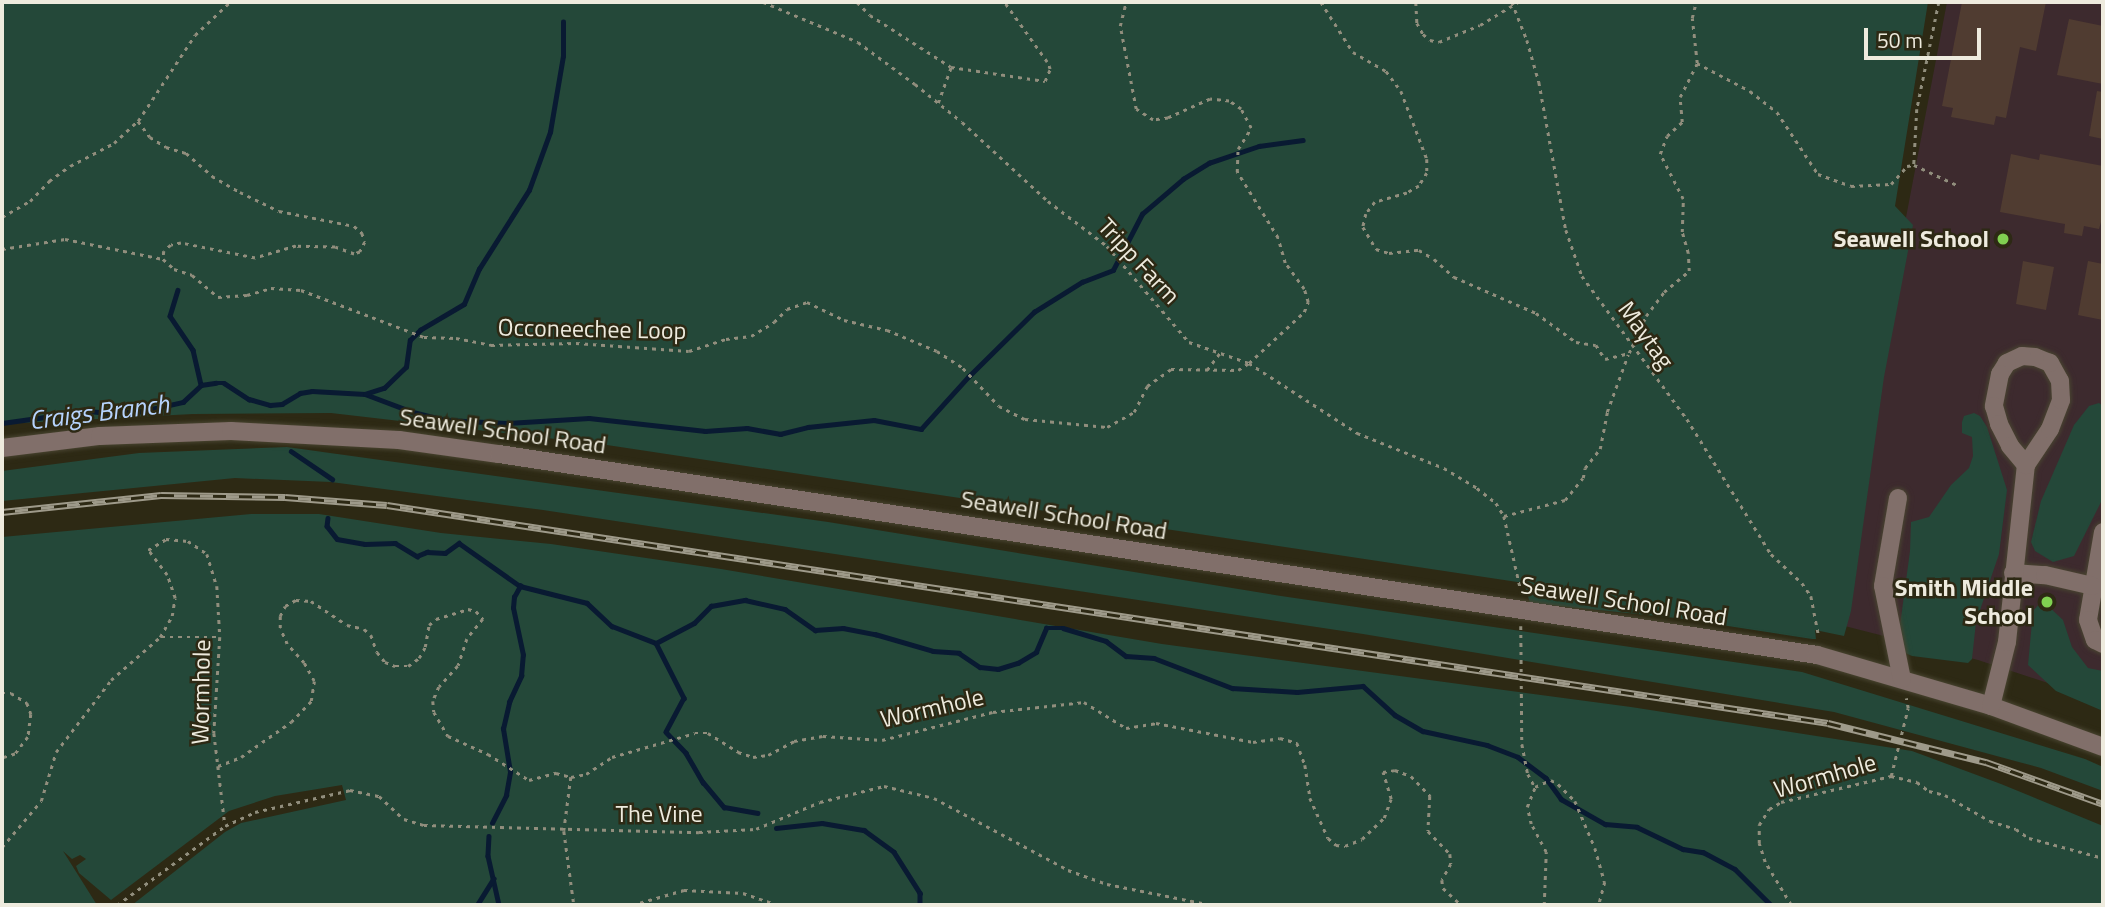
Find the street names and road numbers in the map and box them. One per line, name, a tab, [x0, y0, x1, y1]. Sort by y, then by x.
street label: Tripp Farm	[1092, 212, 1186, 310]
street label: Maytag	[1612, 296, 1680, 374]
street label: Occoneechee Loop	[498, 313, 686, 345]
street label: Seawell School Road	[398, 402, 608, 460]
street label: Seawell School Road	[959, 484, 1169, 546]
street label: Seawell School Road	[1519, 570, 1729, 632]
street label: Wormhole	[186, 639, 216, 745]
street label: Wormhole	[878, 682, 986, 734]
street label: Wormhole	[1771, 748, 1879, 804]
street label: The Vine	[615, 800, 703, 828]

